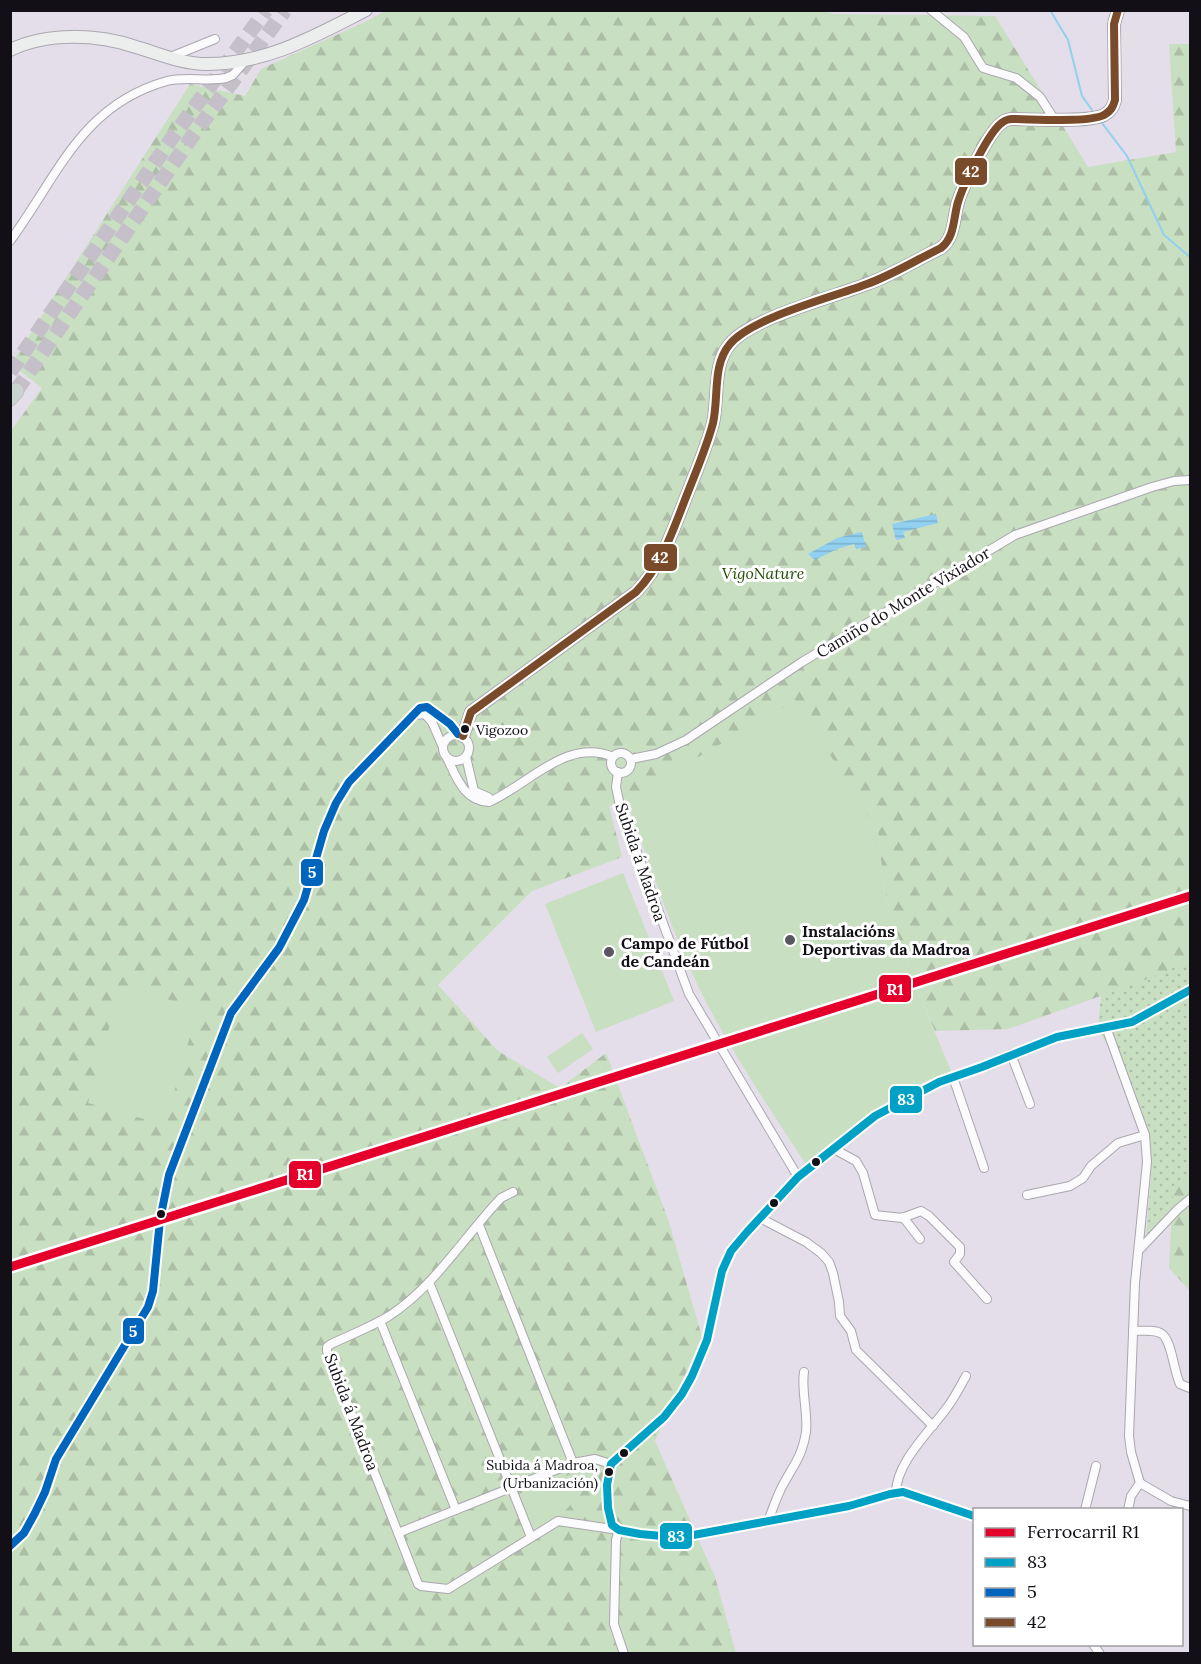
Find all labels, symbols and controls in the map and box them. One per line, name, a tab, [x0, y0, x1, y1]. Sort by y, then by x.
line badge: 42	[954, 157, 988, 186]
text: 42	[962, 161, 980, 181]
street label: Camiño do Monte Vixiador	[813, 542, 994, 662]
line badge: 42	[643, 543, 678, 572]
text: 42	[651, 547, 669, 567]
park label: VigoNature	[722, 563, 805, 583]
place label: Vigozoo	[475, 721, 528, 739]
marker: Vigozoo	[459, 723, 471, 735]
street label: Subida á Madroa	[611, 800, 671, 924]
line badge: 5	[300, 858, 324, 887]
text: 5	[308, 862, 317, 882]
place label: Instalacións Deportivas da Madroa	[802, 921, 971, 959]
place label: Campo de Fútbol de Candeán	[621, 933, 749, 971]
marker: Instalacións Deportivas da Madroa	[783, 933, 797, 947]
marker: Campo de Fútbol de Candeán	[602, 945, 616, 959]
line badge: R1	[878, 974, 912, 1003]
text: R1	[886, 979, 904, 999]
line badge: 83	[889, 1085, 923, 1114]
text: 83	[897, 1089, 915, 1109]
unlabelled marker	[810, 1156, 822, 1168]
line badge: R1	[288, 1160, 322, 1189]
text: R1	[296, 1164, 314, 1184]
unlabelled marker	[768, 1197, 780, 1209]
unlabelled marker	[155, 1208, 167, 1220]
line badge: 5	[122, 1317, 145, 1345]
text: 5	[129, 1321, 138, 1341]
street label: Subida á Madroa	[320, 1351, 384, 1473]
unlabelled marker	[618, 1447, 630, 1459]
place label: Subida á Madroa, (Urbanización)	[486, 1456, 598, 1492]
marker: Subida á Madroa, (Urbanización)	[603, 1466, 615, 1478]
legend	[973, 1508, 1183, 1646]
text: Ferrocarril R1	[1027, 1520, 1139, 1543]
line badge: 83	[659, 1522, 693, 1550]
text: 83	[667, 1526, 685, 1546]
text: 83	[1027, 1550, 1047, 1573]
text: 5	[1027, 1580, 1037, 1603]
text: 42	[1027, 1610, 1046, 1633]

